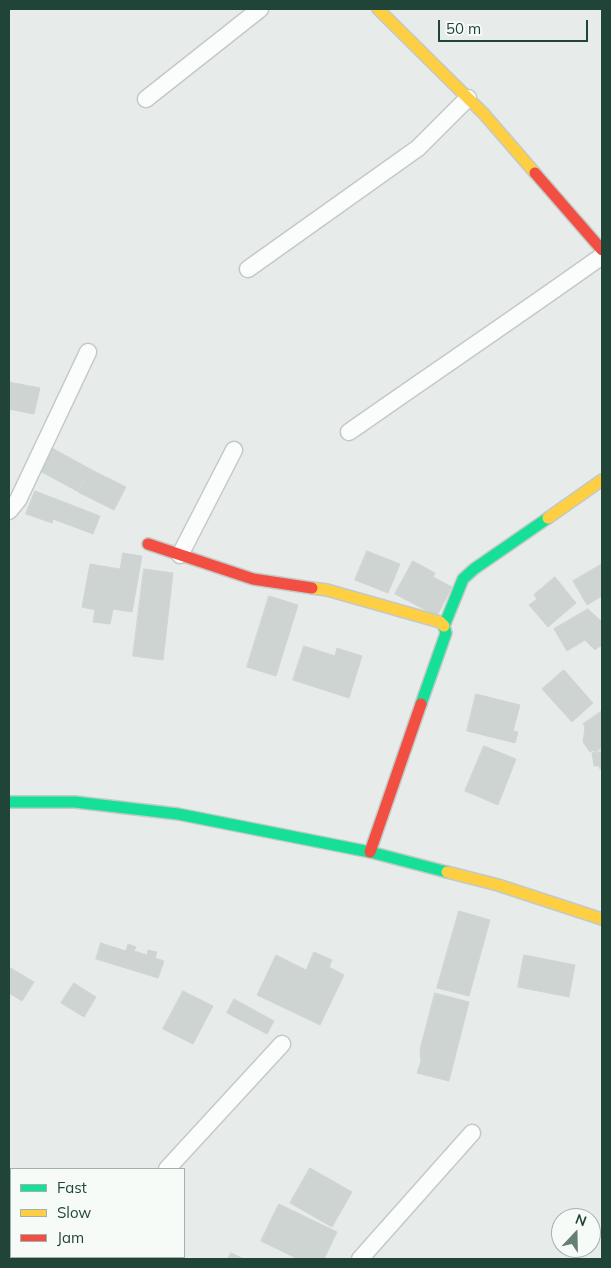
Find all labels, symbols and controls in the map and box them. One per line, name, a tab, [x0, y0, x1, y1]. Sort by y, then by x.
scale bar	[441, 10, 591, 42]
text: 50 m	[446, 19, 481, 38]
legend	[10, 1168, 185, 1258]
text: Fast	[57, 1178, 87, 1197]
text: Slow	[57, 1203, 91, 1222]
north arrow	[551, 1208, 601, 1258]
text: N	[573, 1210, 589, 1230]
text: Jam	[57, 1228, 84, 1247]

